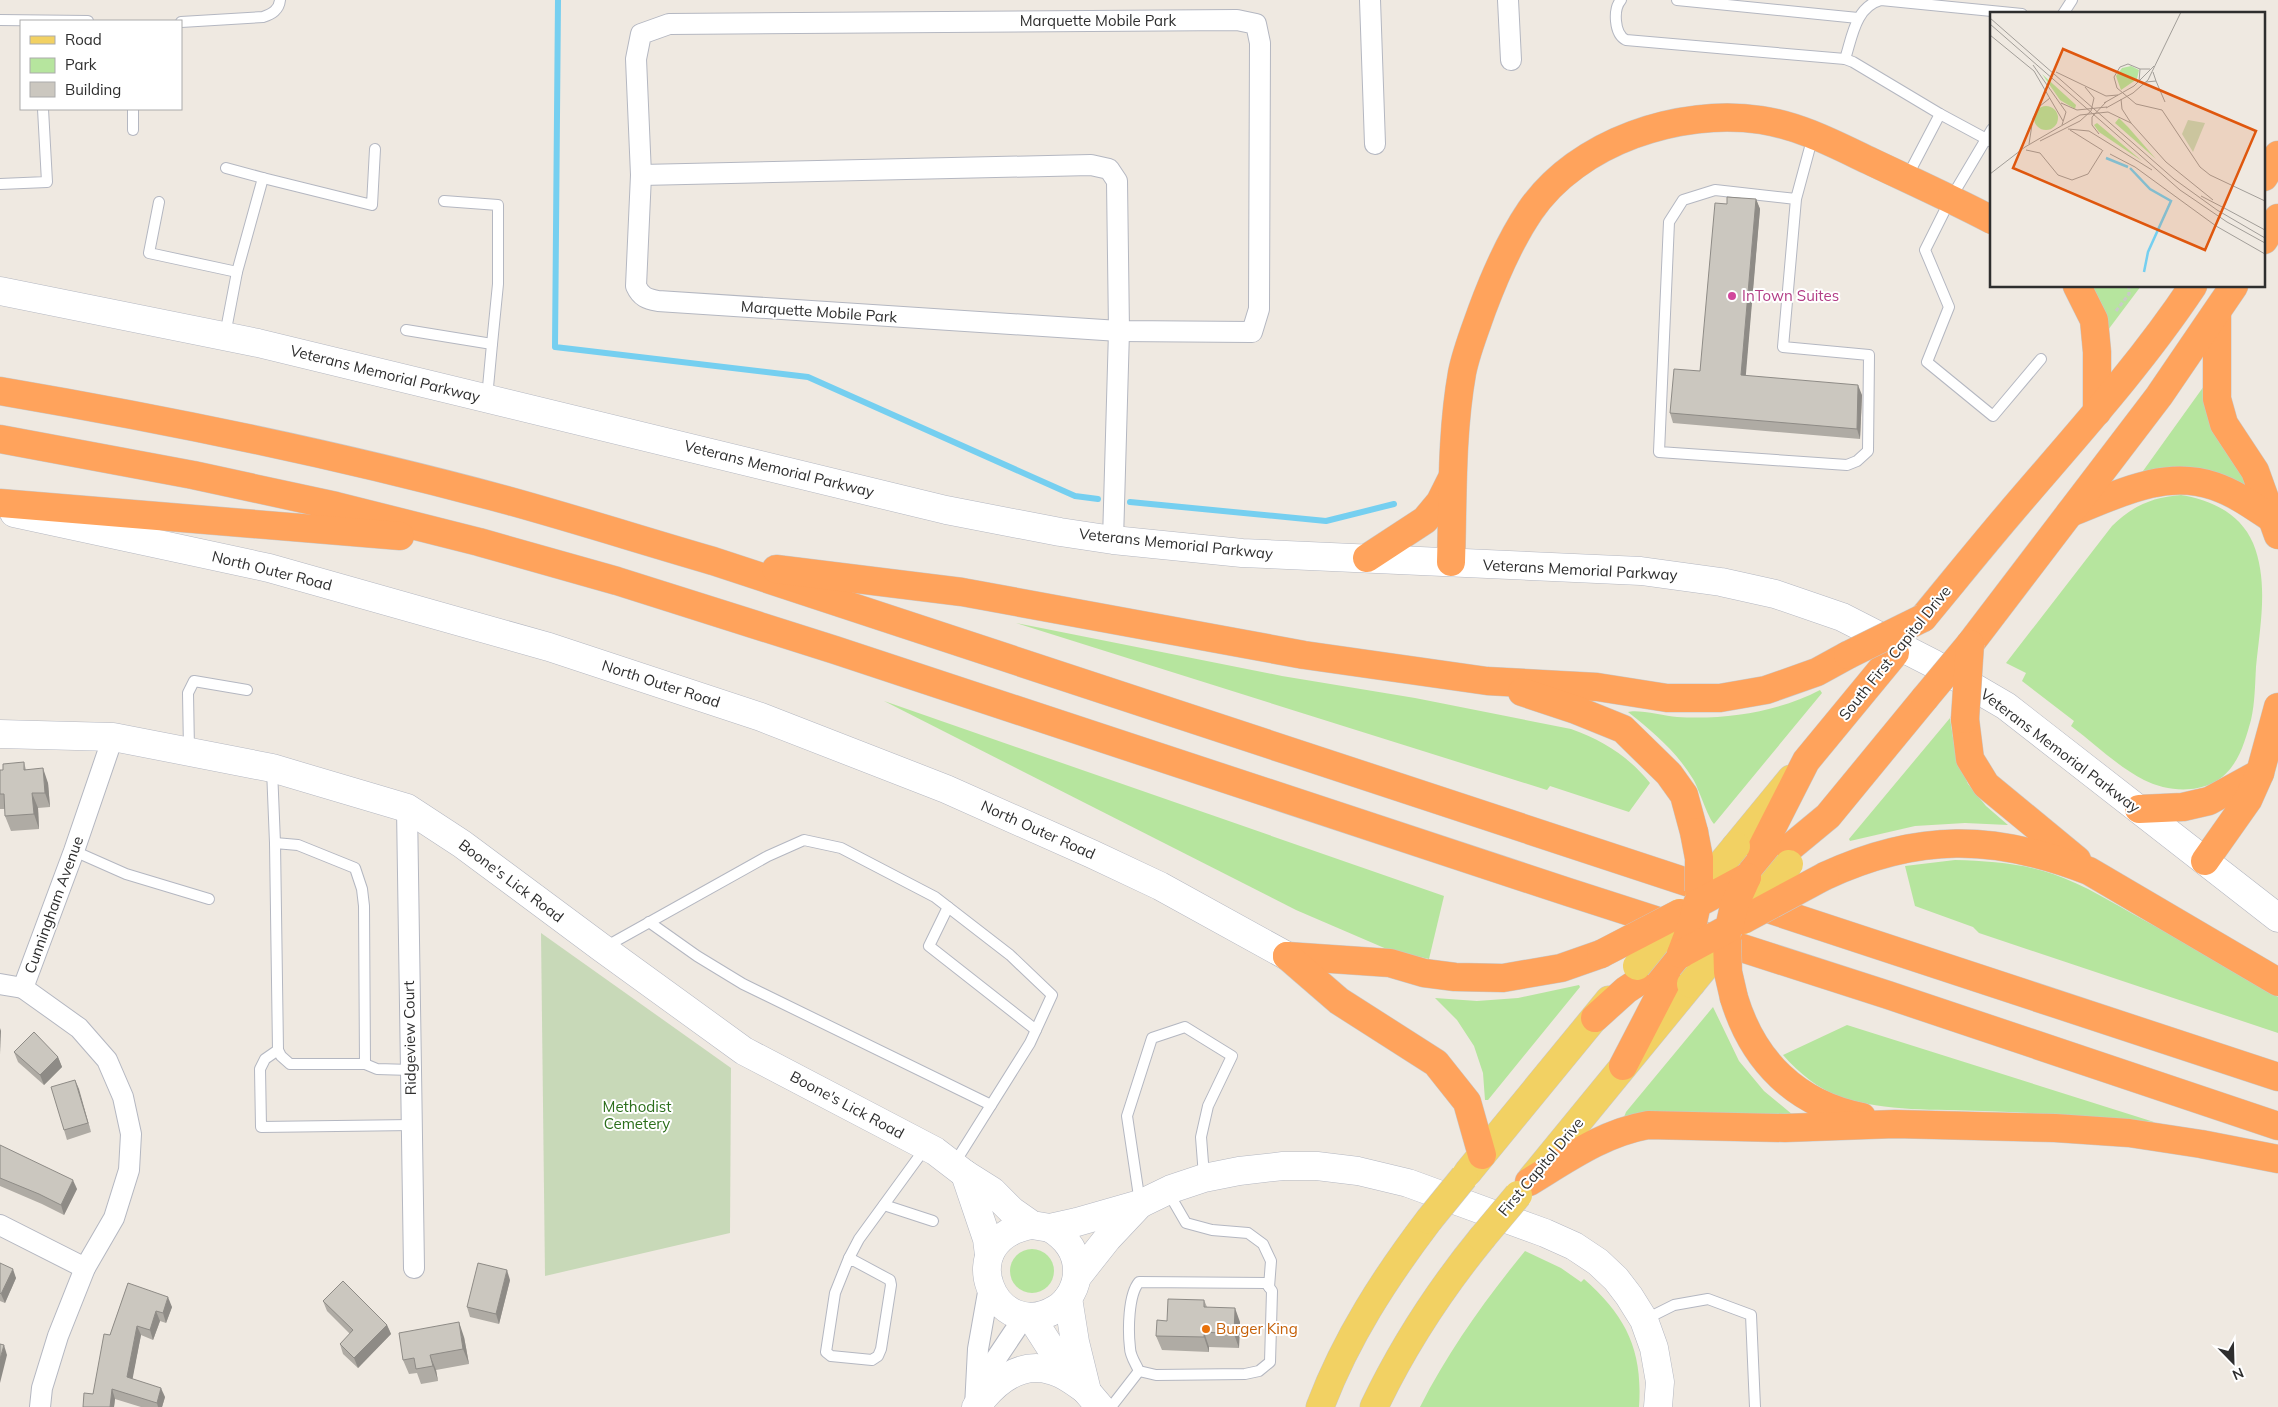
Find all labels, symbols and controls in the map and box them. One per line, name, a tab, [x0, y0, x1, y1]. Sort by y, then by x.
street label: Marquette Mobile Park	[1020, 11, 1177, 30]
inset map	[1990, 12, 2266, 288]
legend	[20, 20, 182, 110]
text: Road	[65, 30, 102, 49]
text: Park	[65, 55, 97, 74]
text: Building	[65, 80, 121, 99]
place label: InTown Suites	[1742, 286, 1839, 305]
marker: InTown Suites	[1726, 290, 1738, 302]
street label: Marquette Mobile Park	[740, 297, 898, 326]
street label: Veterans Memorial Parkway	[288, 341, 482, 406]
street label: Veterans Memorial Parkway	[682, 436, 876, 501]
street label: Veterans Memorial Parkway	[1078, 524, 1274, 563]
street label: North Outer Road	[210, 546, 334, 595]
street label: Veterans Memorial Parkway	[1482, 555, 1678, 584]
street label: South First Capitol Drive	[1835, 582, 1955, 724]
street label: North Outer Road	[600, 655, 723, 712]
street label: Veterans Memorial Parkway	[1977, 684, 2144, 817]
street label: North Outer Road	[978, 796, 1098, 863]
street label: Cunningham Avenue	[20, 834, 87, 976]
street label: Boone's Lick Road	[455, 835, 568, 926]
street label: Ridgeview Court	[399, 981, 420, 1095]
street label: Boone's Lick Road	[787, 1066, 908, 1143]
park label: Methodist Cemetery	[603, 1097, 671, 1133]
street label: First Capitol Drive	[1494, 1113, 1587, 1220]
place label: Burger King	[1216, 1319, 1298, 1338]
marker: Burger King	[1200, 1323, 1212, 1335]
north arrow	[2208, 1337, 2258, 1387]
text: N	[2230, 1364, 2246, 1384]

